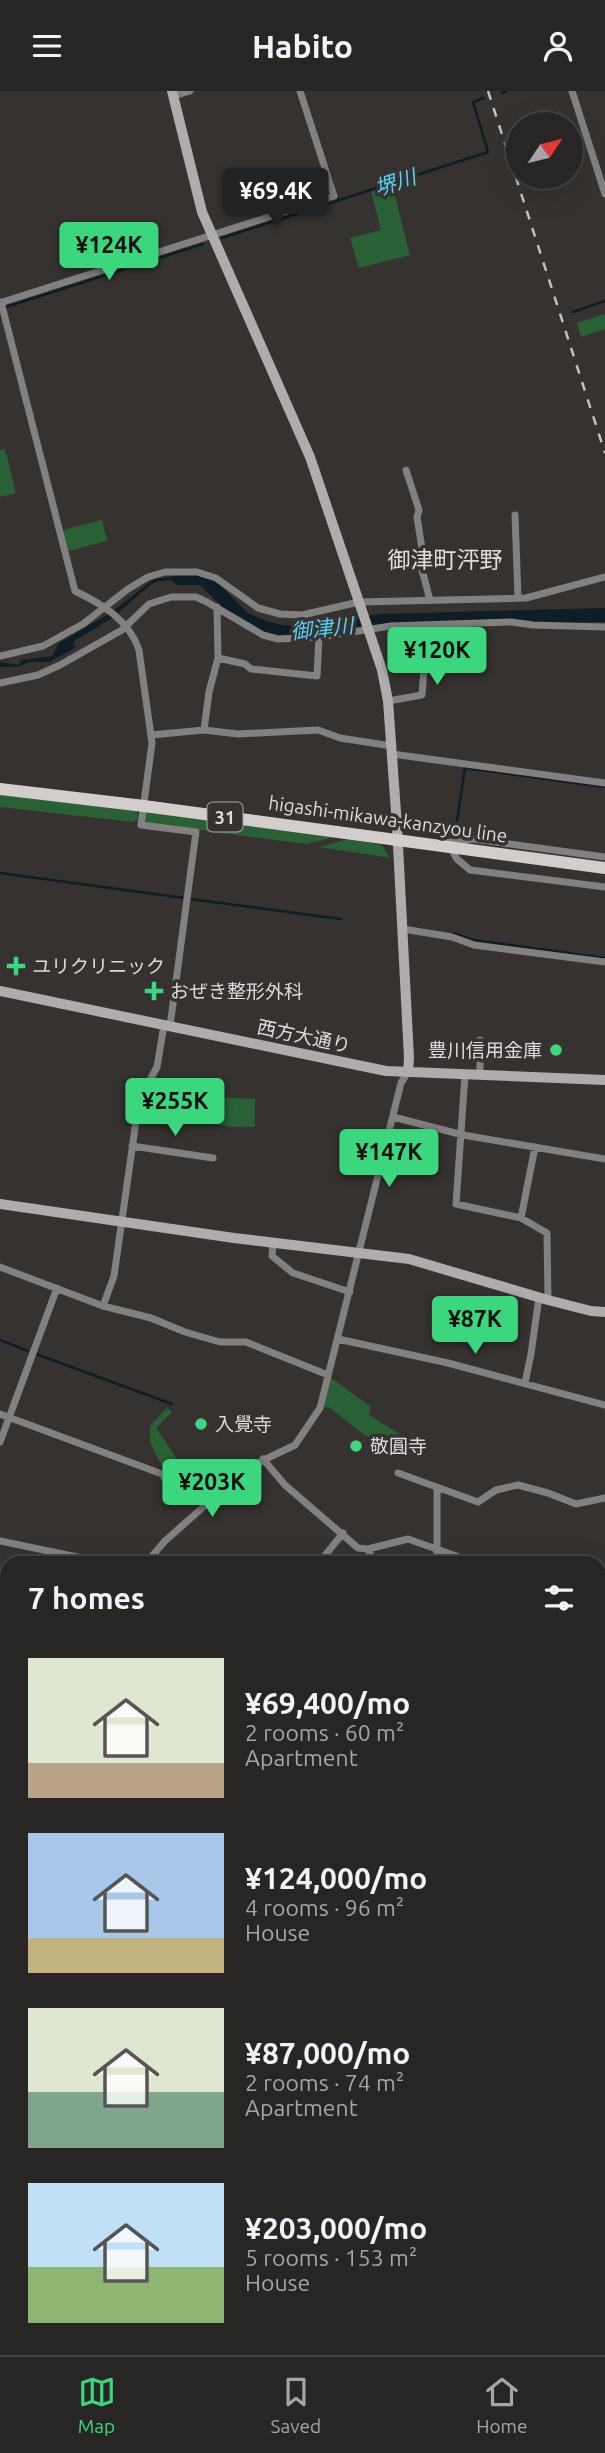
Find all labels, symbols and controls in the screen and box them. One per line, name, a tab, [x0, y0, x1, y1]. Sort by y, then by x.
icon: menu	[28, 27, 66, 65]
icon: person	[539, 27, 577, 65]
text: Habito	[252, 28, 353, 64]
north arrow	[506, 112, 583, 189]
map controls	[506, 112, 583, 189]
water label: 堺川	[371, 163, 421, 200]
pin: ¥69.4K	[219, 169, 333, 228]
text: ¥69.4K	[240, 178, 312, 203]
pin: ¥124K	[60, 223, 158, 282]
text: ¥124K	[75, 232, 143, 257]
district label: 御津町泙野	[388, 547, 503, 572]
water label: 御津川	[289, 613, 357, 643]
pin: ¥120K	[388, 627, 486, 687]
text: ¥120K	[403, 637, 471, 662]
street label: higashi-mikawa-kanzyou line	[267, 791, 509, 847]
road number: 31	[208, 803, 243, 831]
place label: ユリクリニック	[32, 955, 165, 977]
marker: ユリクリニック	[6, 956, 26, 976]
place label: おぜき整形外科	[170, 980, 303, 1002]
marker: おぜき整形外科	[144, 981, 164, 1001]
street label: 西方大通り	[255, 1015, 353, 1057]
place label: 豊川信用金庫	[428, 1039, 542, 1061]
marker: 豊川信用金庫	[548, 1042, 564, 1058]
pin: ¥255K	[126, 1079, 224, 1138]
text: ¥255K	[141, 1088, 209, 1113]
pin: ¥147K	[340, 1129, 438, 1189]
text: ¥147K	[355, 1139, 423, 1164]
pin: ¥87K	[434, 1297, 516, 1356]
text: ¥87K	[448, 1306, 502, 1331]
place label: 入覺寺	[215, 1413, 272, 1435]
marker: 入覺寺	[193, 1416, 209, 1432]
place label: 敬圓寺	[370, 1435, 427, 1457]
marker: 敬圓寺	[348, 1438, 364, 1454]
pin: ¥203K	[163, 1459, 261, 1519]
text: ¥203K	[178, 1469, 246, 1494]
icon: filters	[540, 1579, 578, 1617]
text: 7 homes	[28, 1581, 145, 1615]
icon: home	[84, 1686, 168, 1770]
text: ¥69,400/mo	[245, 1686, 410, 1720]
text: 2 rooms · 60 m²	[245, 1720, 404, 1745]
text: Apartment	[245, 1745, 358, 1770]
icon: home	[84, 1861, 168, 1945]
text: ¥124,000/mo	[245, 1861, 427, 1895]
text: 4 rooms · 96 m²	[245, 1895, 404, 1920]
text: House	[245, 1920, 310, 1945]
icon: home	[84, 2036, 168, 2120]
text: ¥87,000/mo	[245, 2036, 410, 2070]
text: 2 rooms · 74 m²	[245, 2070, 404, 2095]
text: Apartment	[245, 2095, 358, 2120]
icon: home	[84, 2211, 168, 2295]
text: ¥203,000/mo	[245, 2211, 427, 2245]
text: 5 rooms · 153 m²	[245, 2245, 417, 2270]
text: House	[245, 2270, 310, 2295]
tab: Map	[78, 2373, 116, 2437]
tab: Saved	[271, 2373, 321, 2437]
tab: Home	[476, 2373, 527, 2437]

